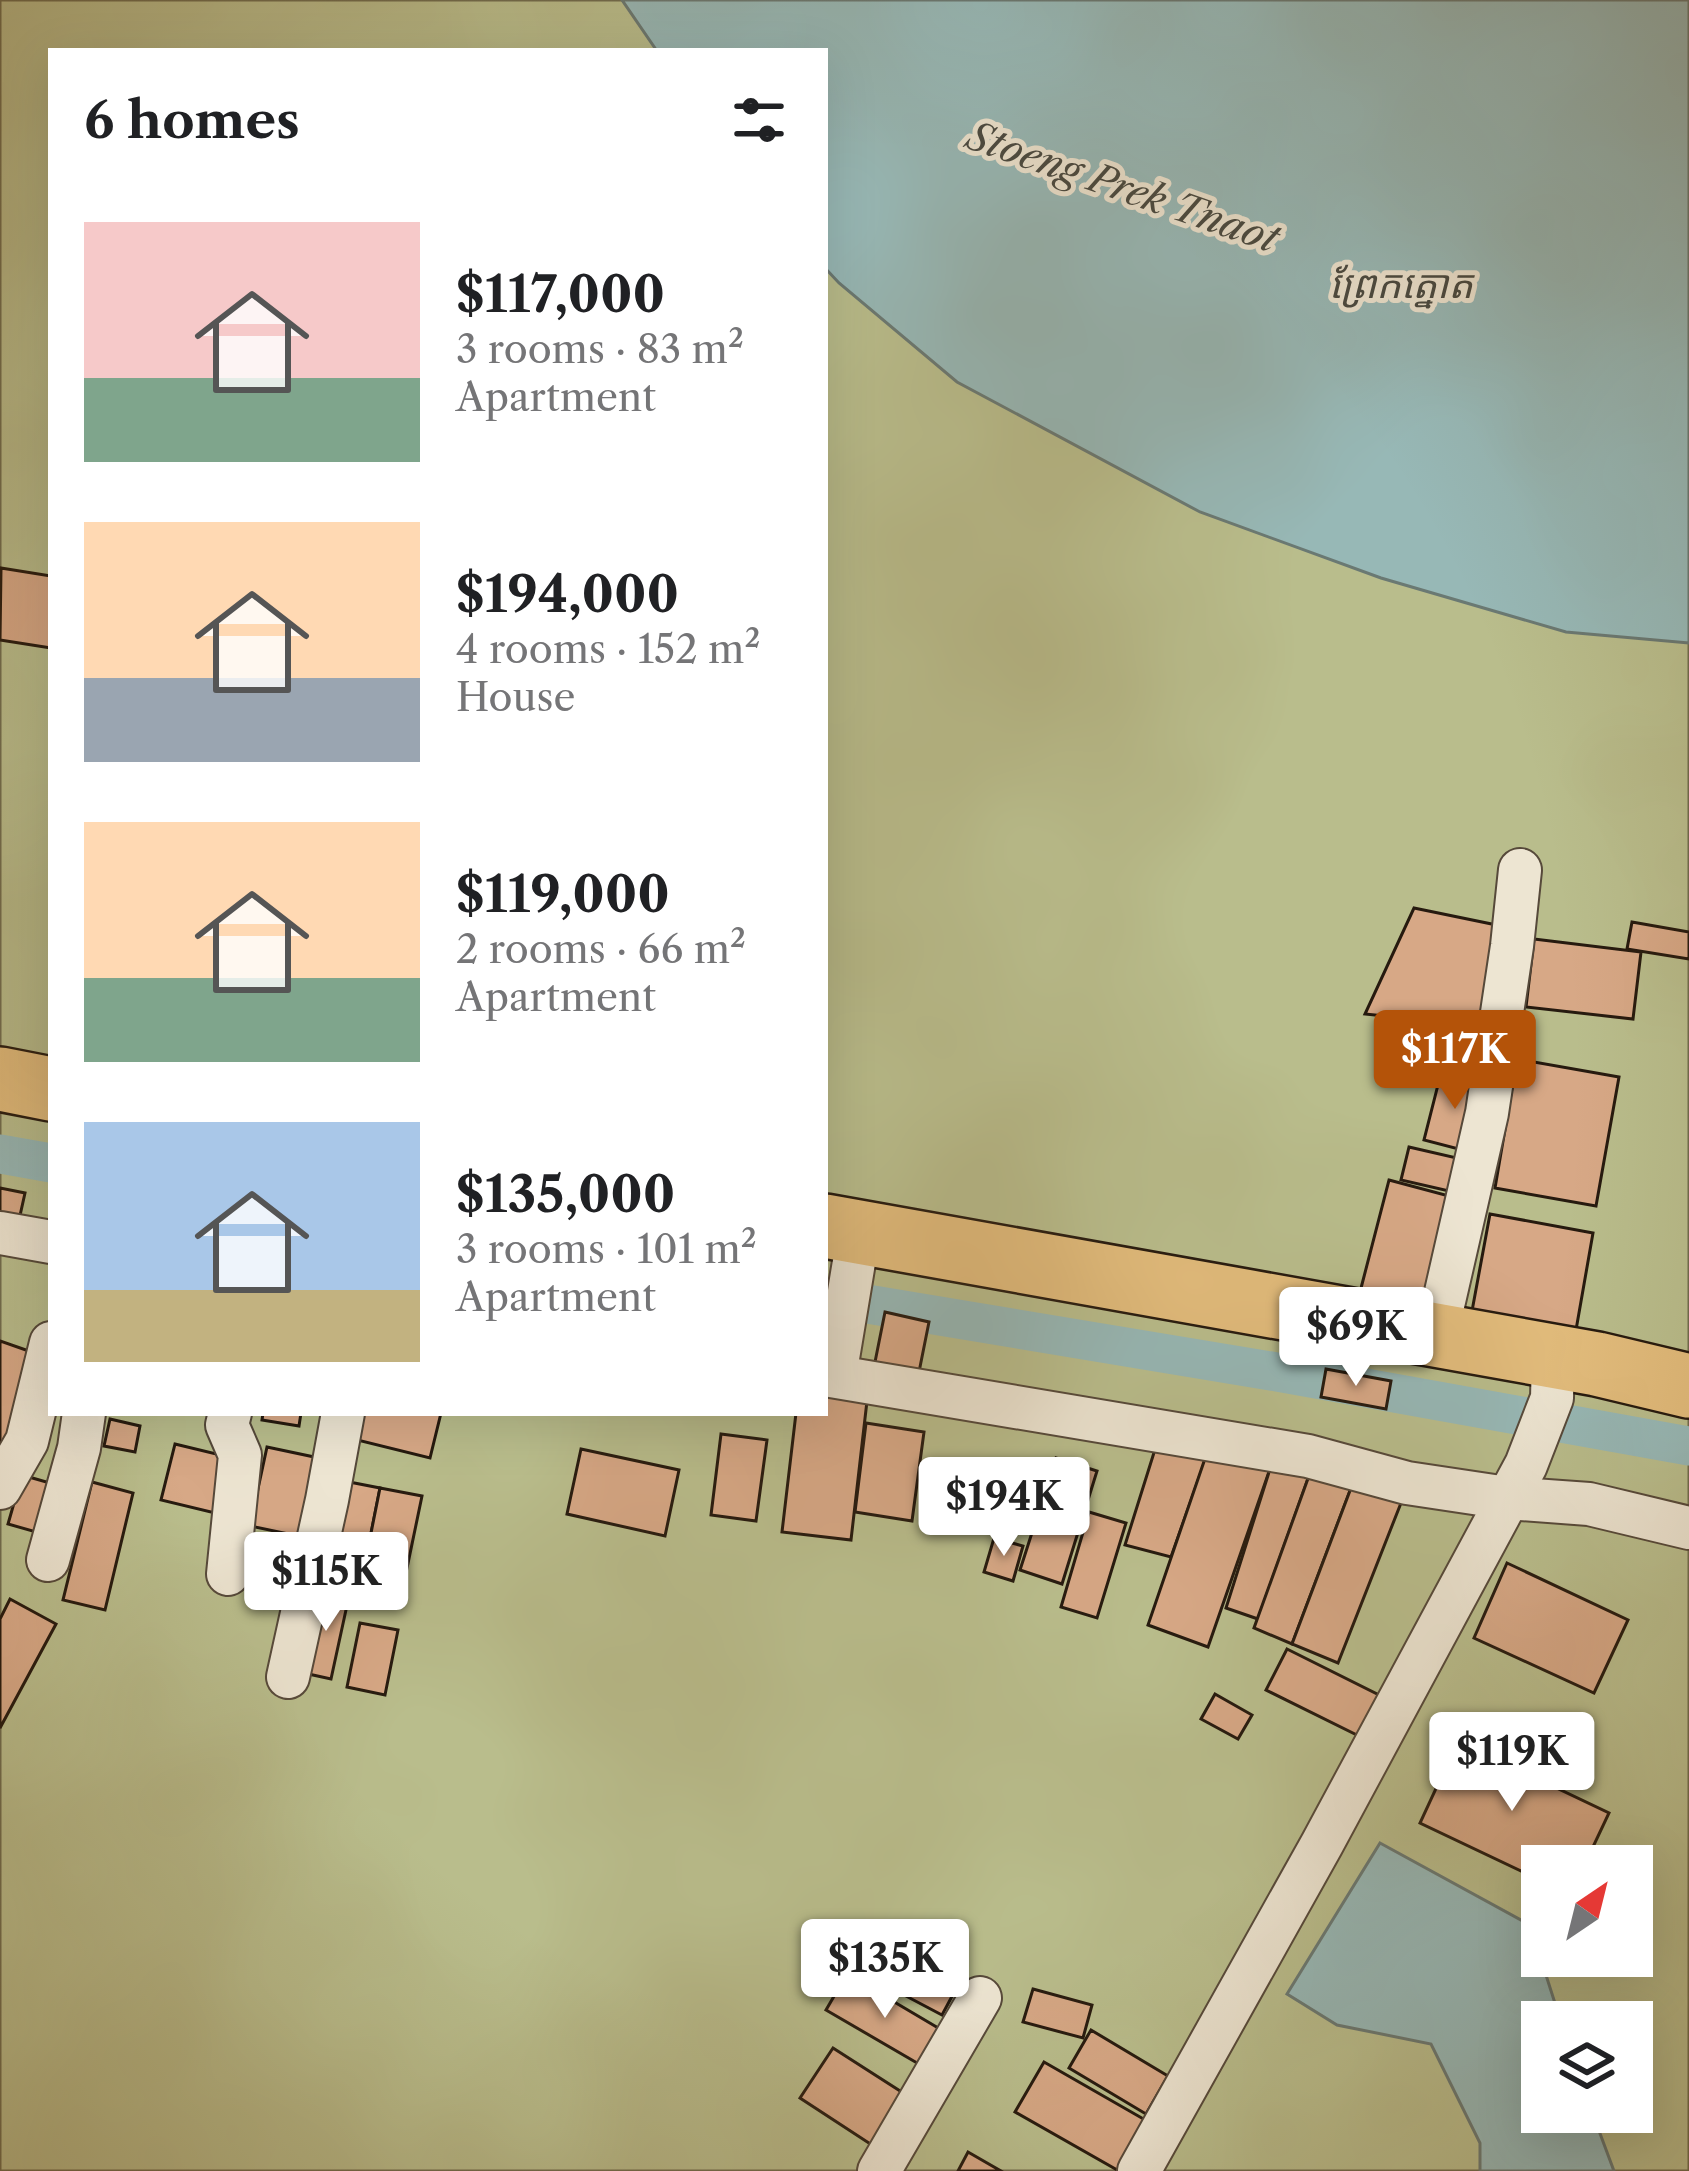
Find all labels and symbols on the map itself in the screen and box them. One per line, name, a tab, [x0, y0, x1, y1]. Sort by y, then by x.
water label: Stoeng Prek Tnaot	[959, 111, 1287, 263]
water label: ព្រែកត្នោត	[1329, 260, 1475, 309]
pin: $117K	[1371, 1010, 1539, 1112]
pin: $69K	[1285, 1287, 1427, 1389]
pin: $194K	[920, 1457, 1088, 1559]
pin: $115K	[242, 1532, 410, 1634]
pin: $119K	[1428, 1712, 1596, 1814]
north arrow	[1521, 1845, 1653, 1977]
pin: $135K	[801, 1919, 969, 2021]

